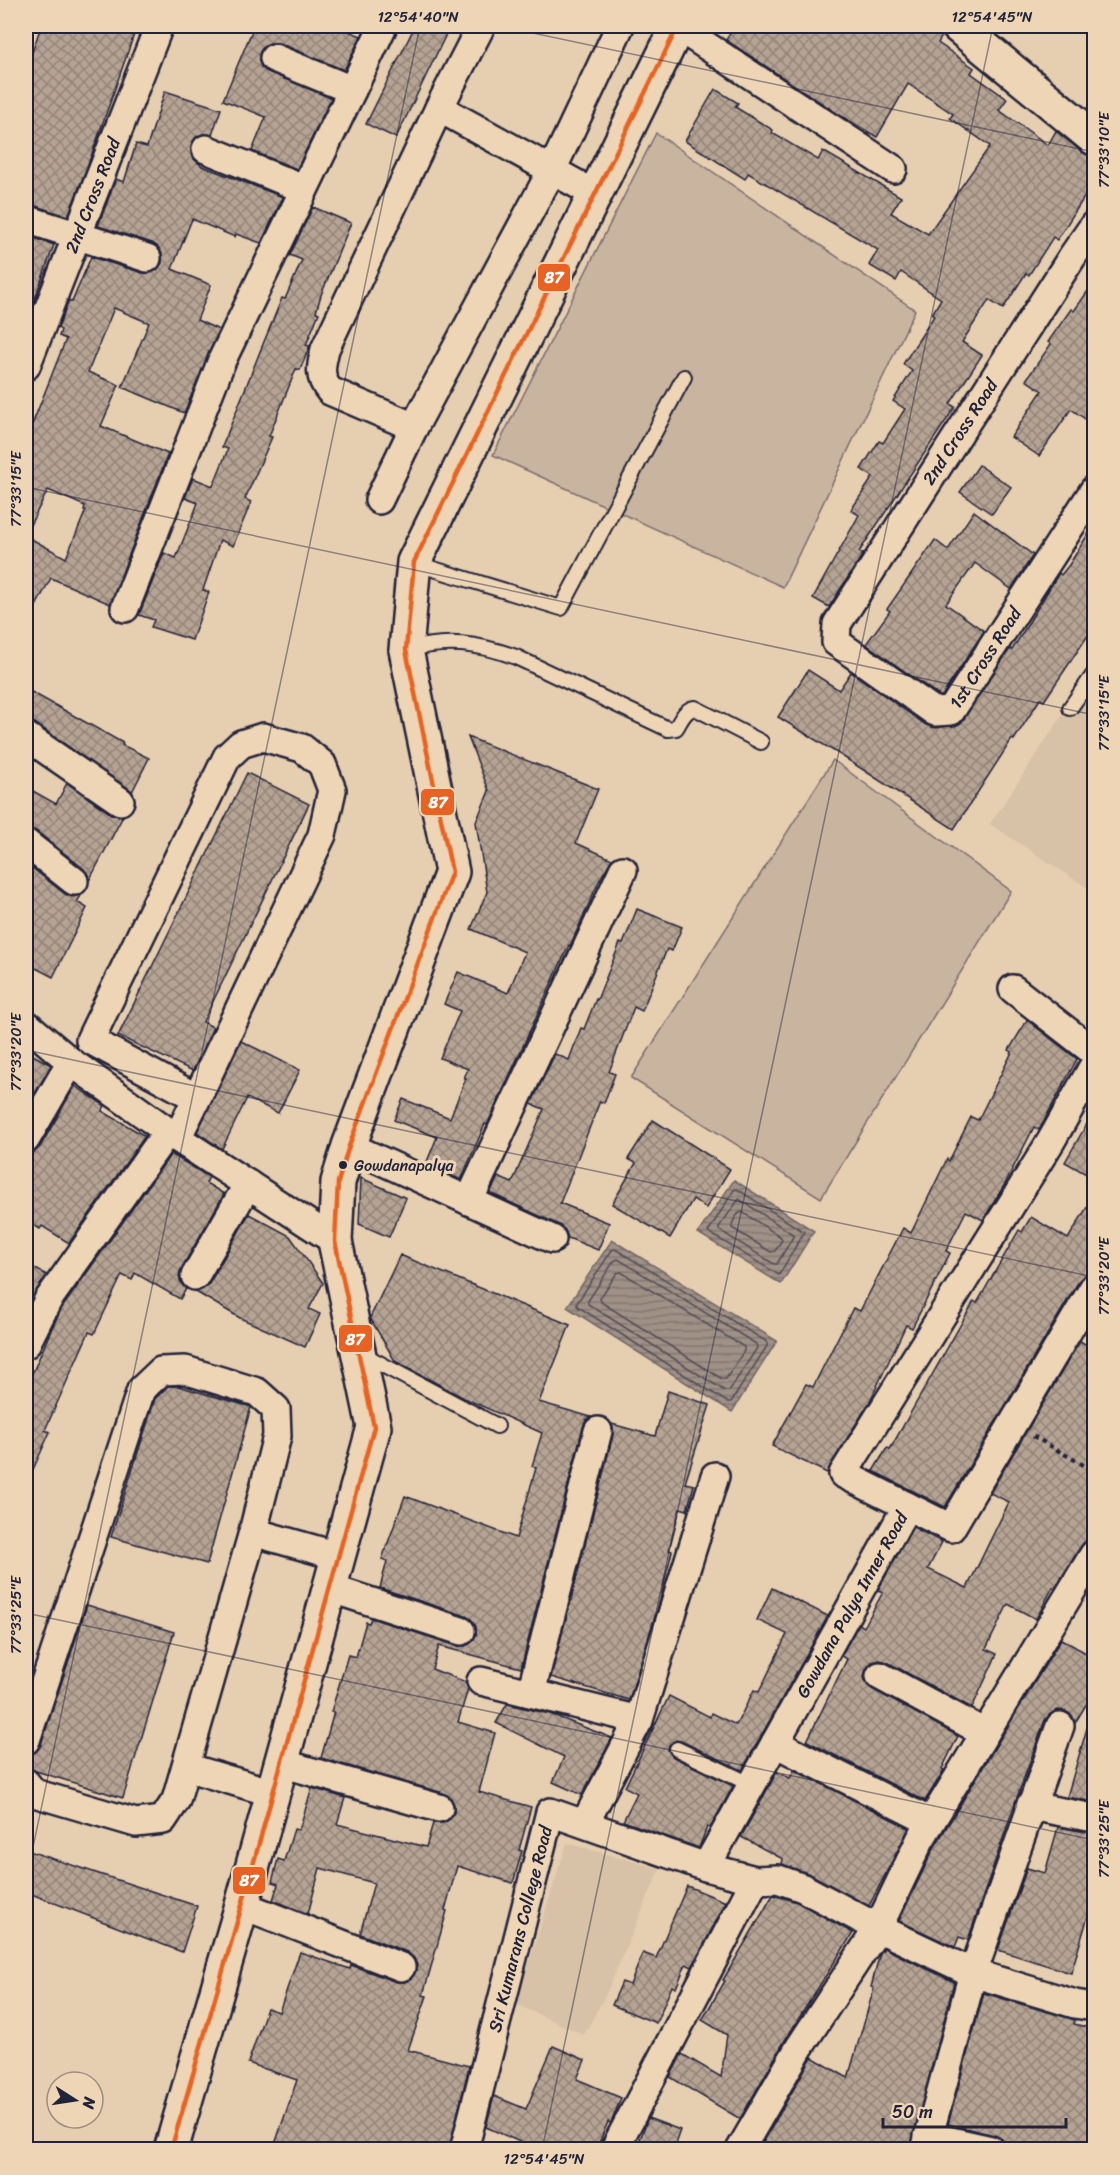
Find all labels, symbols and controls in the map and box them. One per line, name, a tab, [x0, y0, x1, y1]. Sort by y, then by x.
text: 12°54'40"N	[377, 4, 459, 30]
text: 12°54'45"N	[952, 4, 1033, 30]
text: 77°33'10"E	[1091, 110, 1117, 188]
street label: 2nd Cross Road	[56, 132, 130, 258]
line badge: 87	[537, 263, 571, 292]
text: 87	[544, 263, 565, 292]
street label: 2nd Cross Road	[913, 371, 1007, 492]
text: 77°33'15"E	[3, 449, 29, 527]
street label: 1st Cross Road	[940, 599, 1031, 716]
text: 77°33'15"E	[1091, 673, 1117, 751]
line badge: 87	[420, 788, 455, 816]
text: 87	[428, 788, 449, 817]
text: 77°33'20"E	[3, 1011, 29, 1091]
place label: Gowdanapalya	[354, 1151, 455, 1180]
marker: Gowdanapalya	[337, 1159, 349, 1171]
text: 77°33'20"E	[1091, 1235, 1117, 1315]
line badge: 87	[338, 1324, 373, 1353]
text: 87	[345, 1325, 366, 1354]
street label: Gowdana Palya Inner Road	[787, 1504, 918, 1704]
text: 77°33'25"E	[3, 1574, 29, 1654]
text: 77°33'25"E	[1091, 1798, 1117, 1878]
street label: Sri Kumarans College Road	[479, 1821, 562, 2036]
line badge: 87	[232, 1866, 266, 1895]
text: 87	[239, 1866, 260, 1895]
north arrow	[45, 2070, 105, 2130]
scale bar	[883, 2091, 1066, 2129]
text: N	[74, 2094, 105, 2112]
text: 50 m	[892, 2096, 933, 2128]
text: 12°54'45"N	[504, 2146, 585, 2172]

